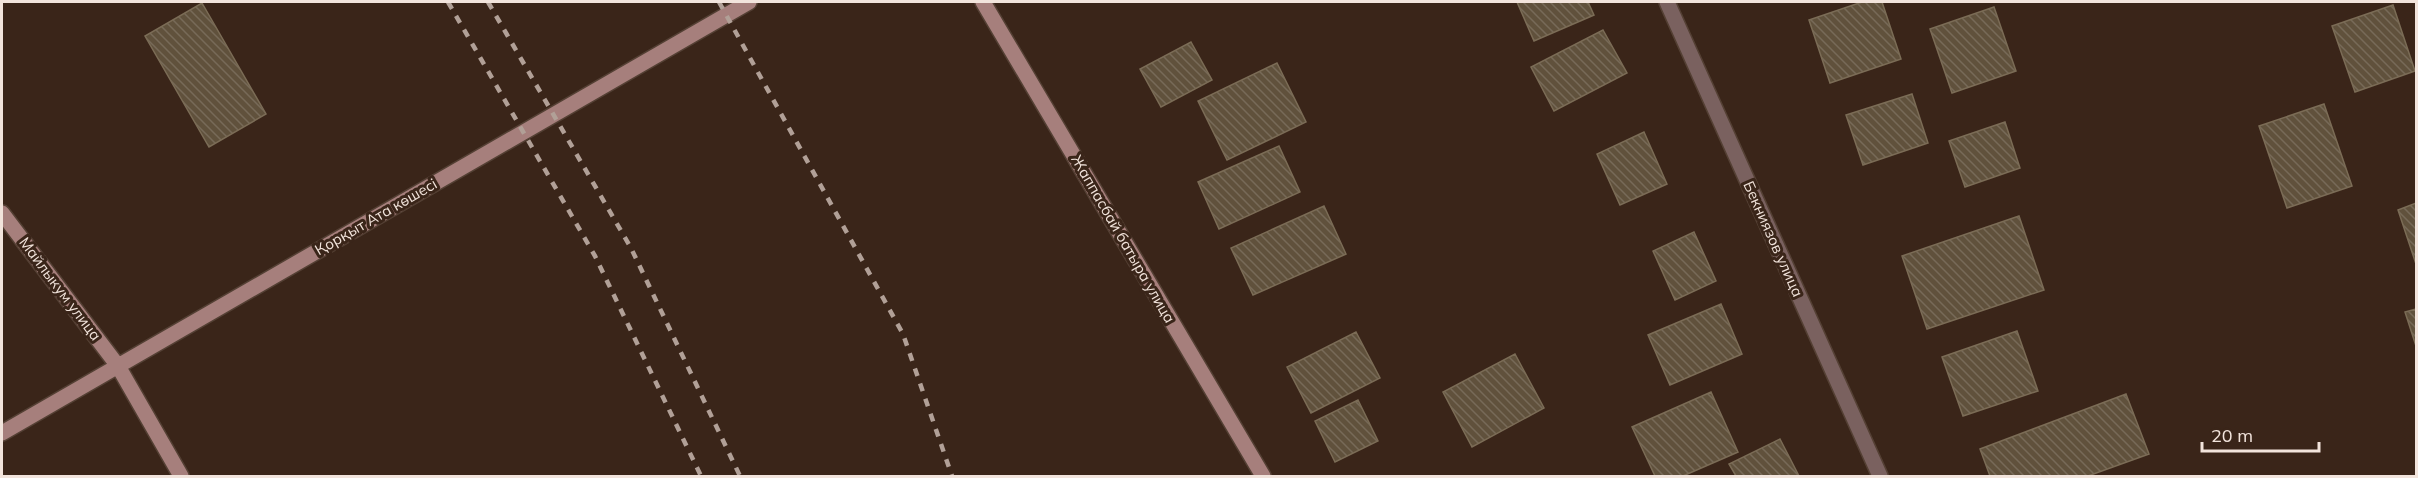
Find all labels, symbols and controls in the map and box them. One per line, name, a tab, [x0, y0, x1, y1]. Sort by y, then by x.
street label: Жаппасбай батыра улица	[1067, 151, 1179, 326]
street label: Қорқыт Ата көшесі	[311, 174, 440, 259]
street label: Бекниязов улица	[1739, 178, 1808, 300]
street label: Майлыкум улица	[15, 233, 106, 344]
scale bar	[2202, 415, 2319, 453]
text: 20 m	[2211, 424, 2253, 447]

